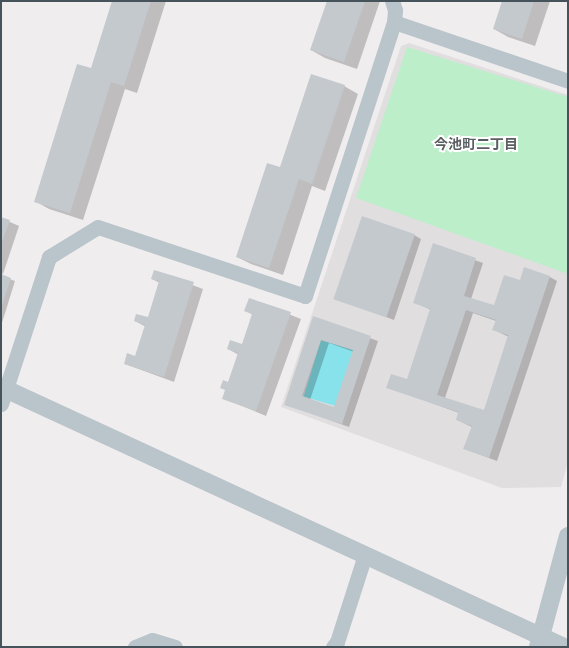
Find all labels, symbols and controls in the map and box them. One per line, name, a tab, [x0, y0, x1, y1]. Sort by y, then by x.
district label: 今池町二丁目	[434, 136, 518, 152]

